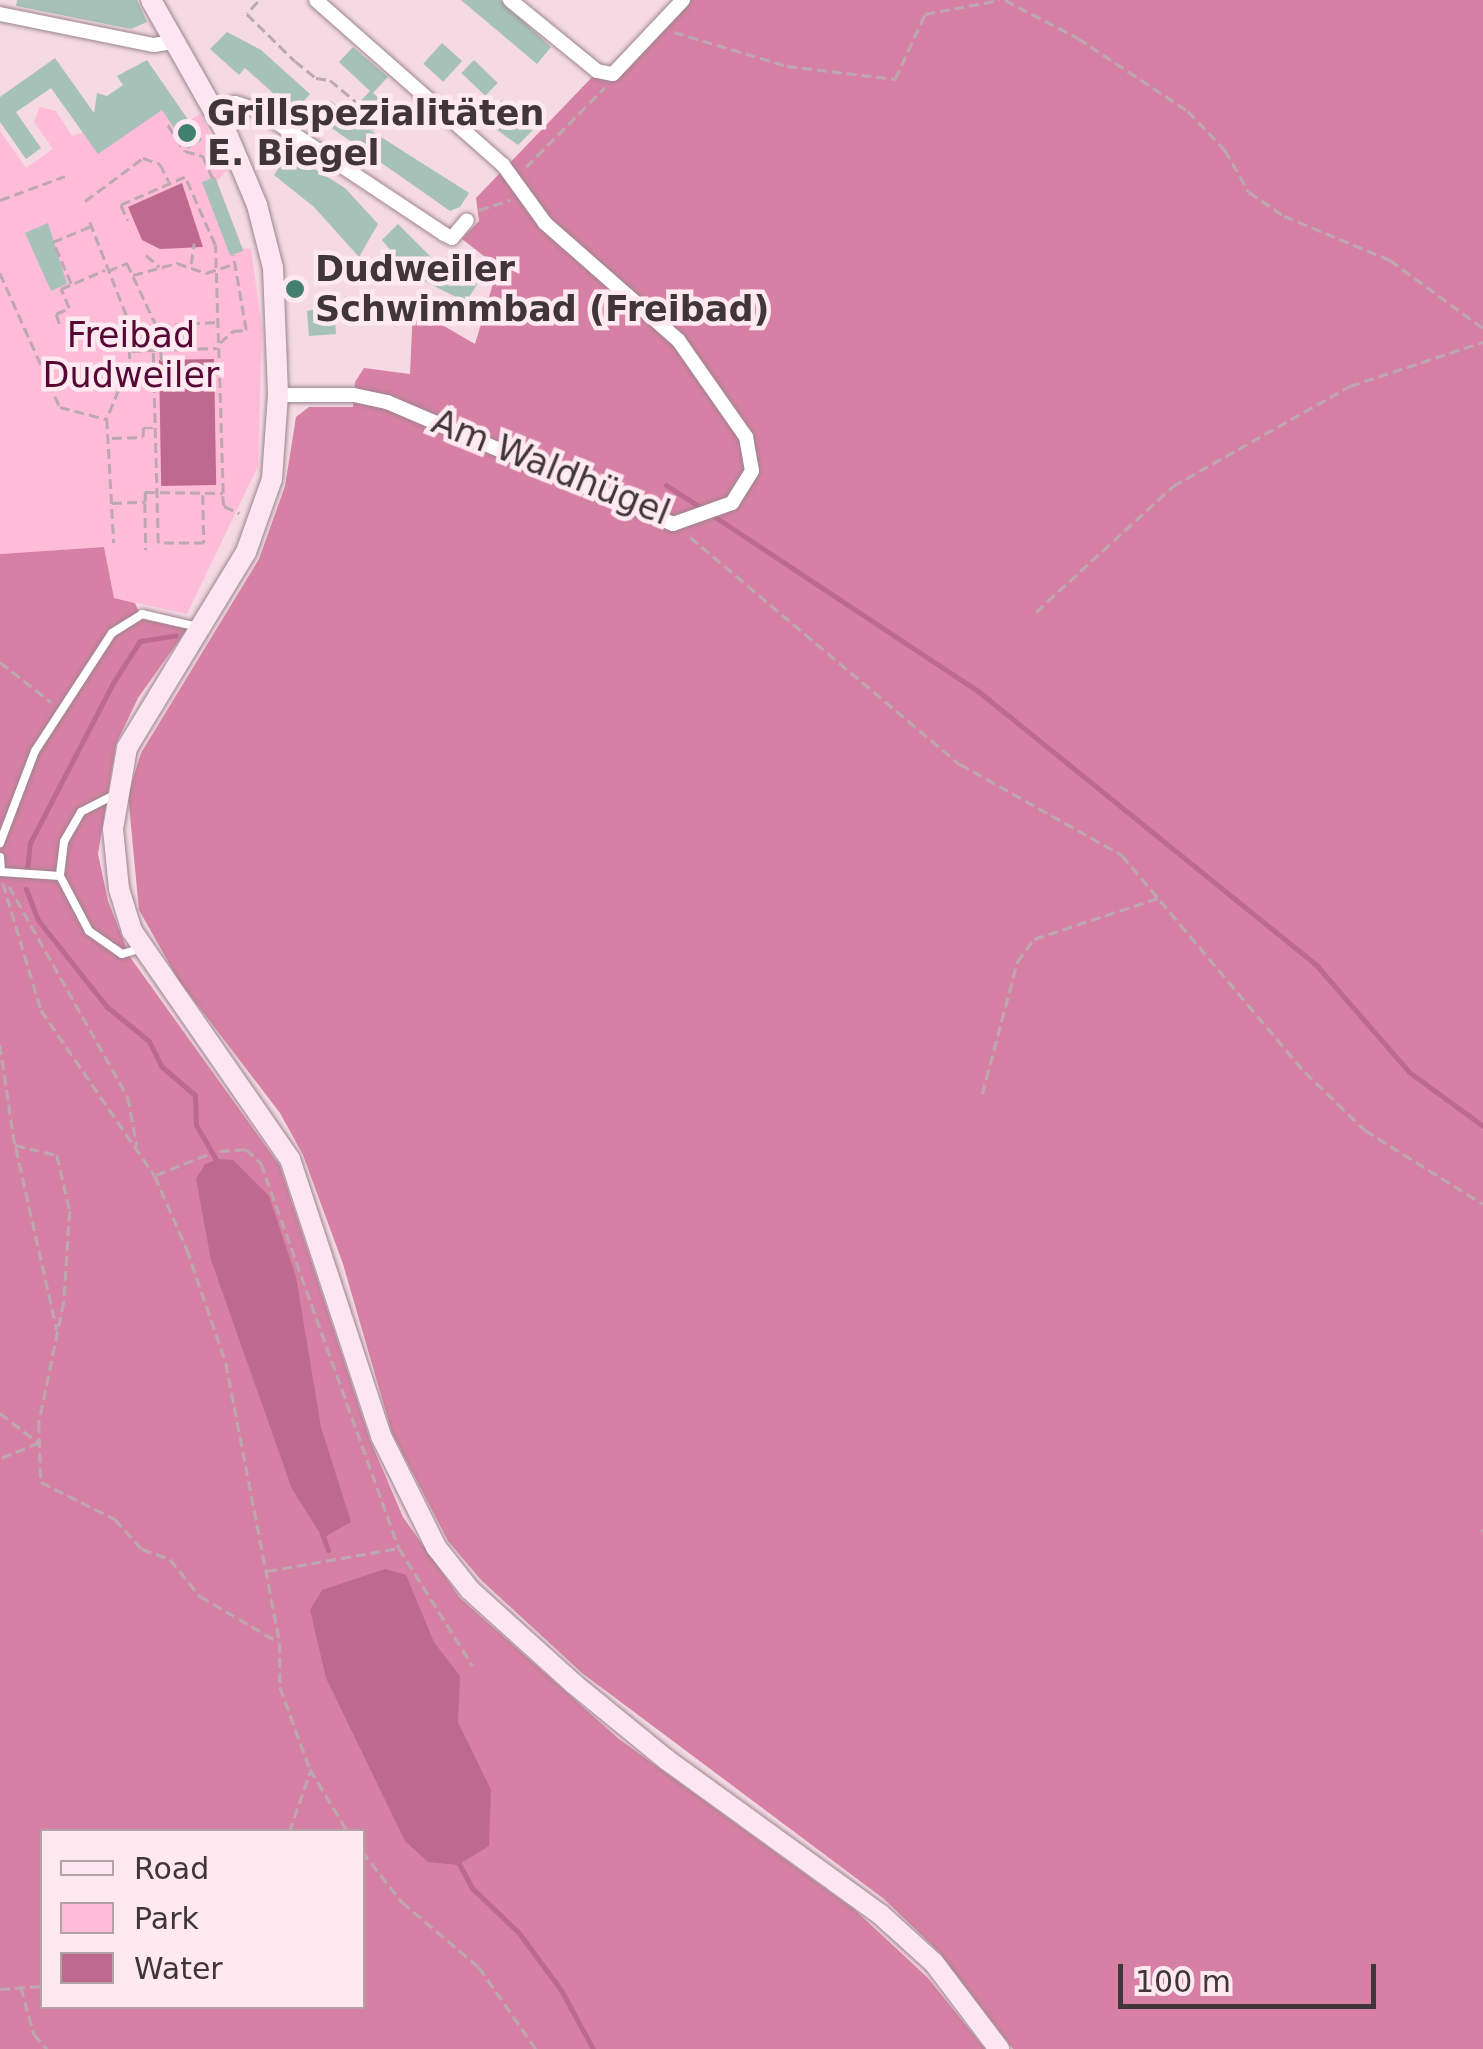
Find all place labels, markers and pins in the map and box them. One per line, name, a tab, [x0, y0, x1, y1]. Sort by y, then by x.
place label: Grillspezialitäten E. Biegel	[207, 92, 544, 174]
marker: Grillspezialitäten E. Biegel	[176, 122, 198, 144]
place label: Dudweiler Schwimmbad (Freibad)	[315, 248, 769, 330]
marker: Dudweiler Schwimmbad (Freibad)	[284, 278, 306, 300]

